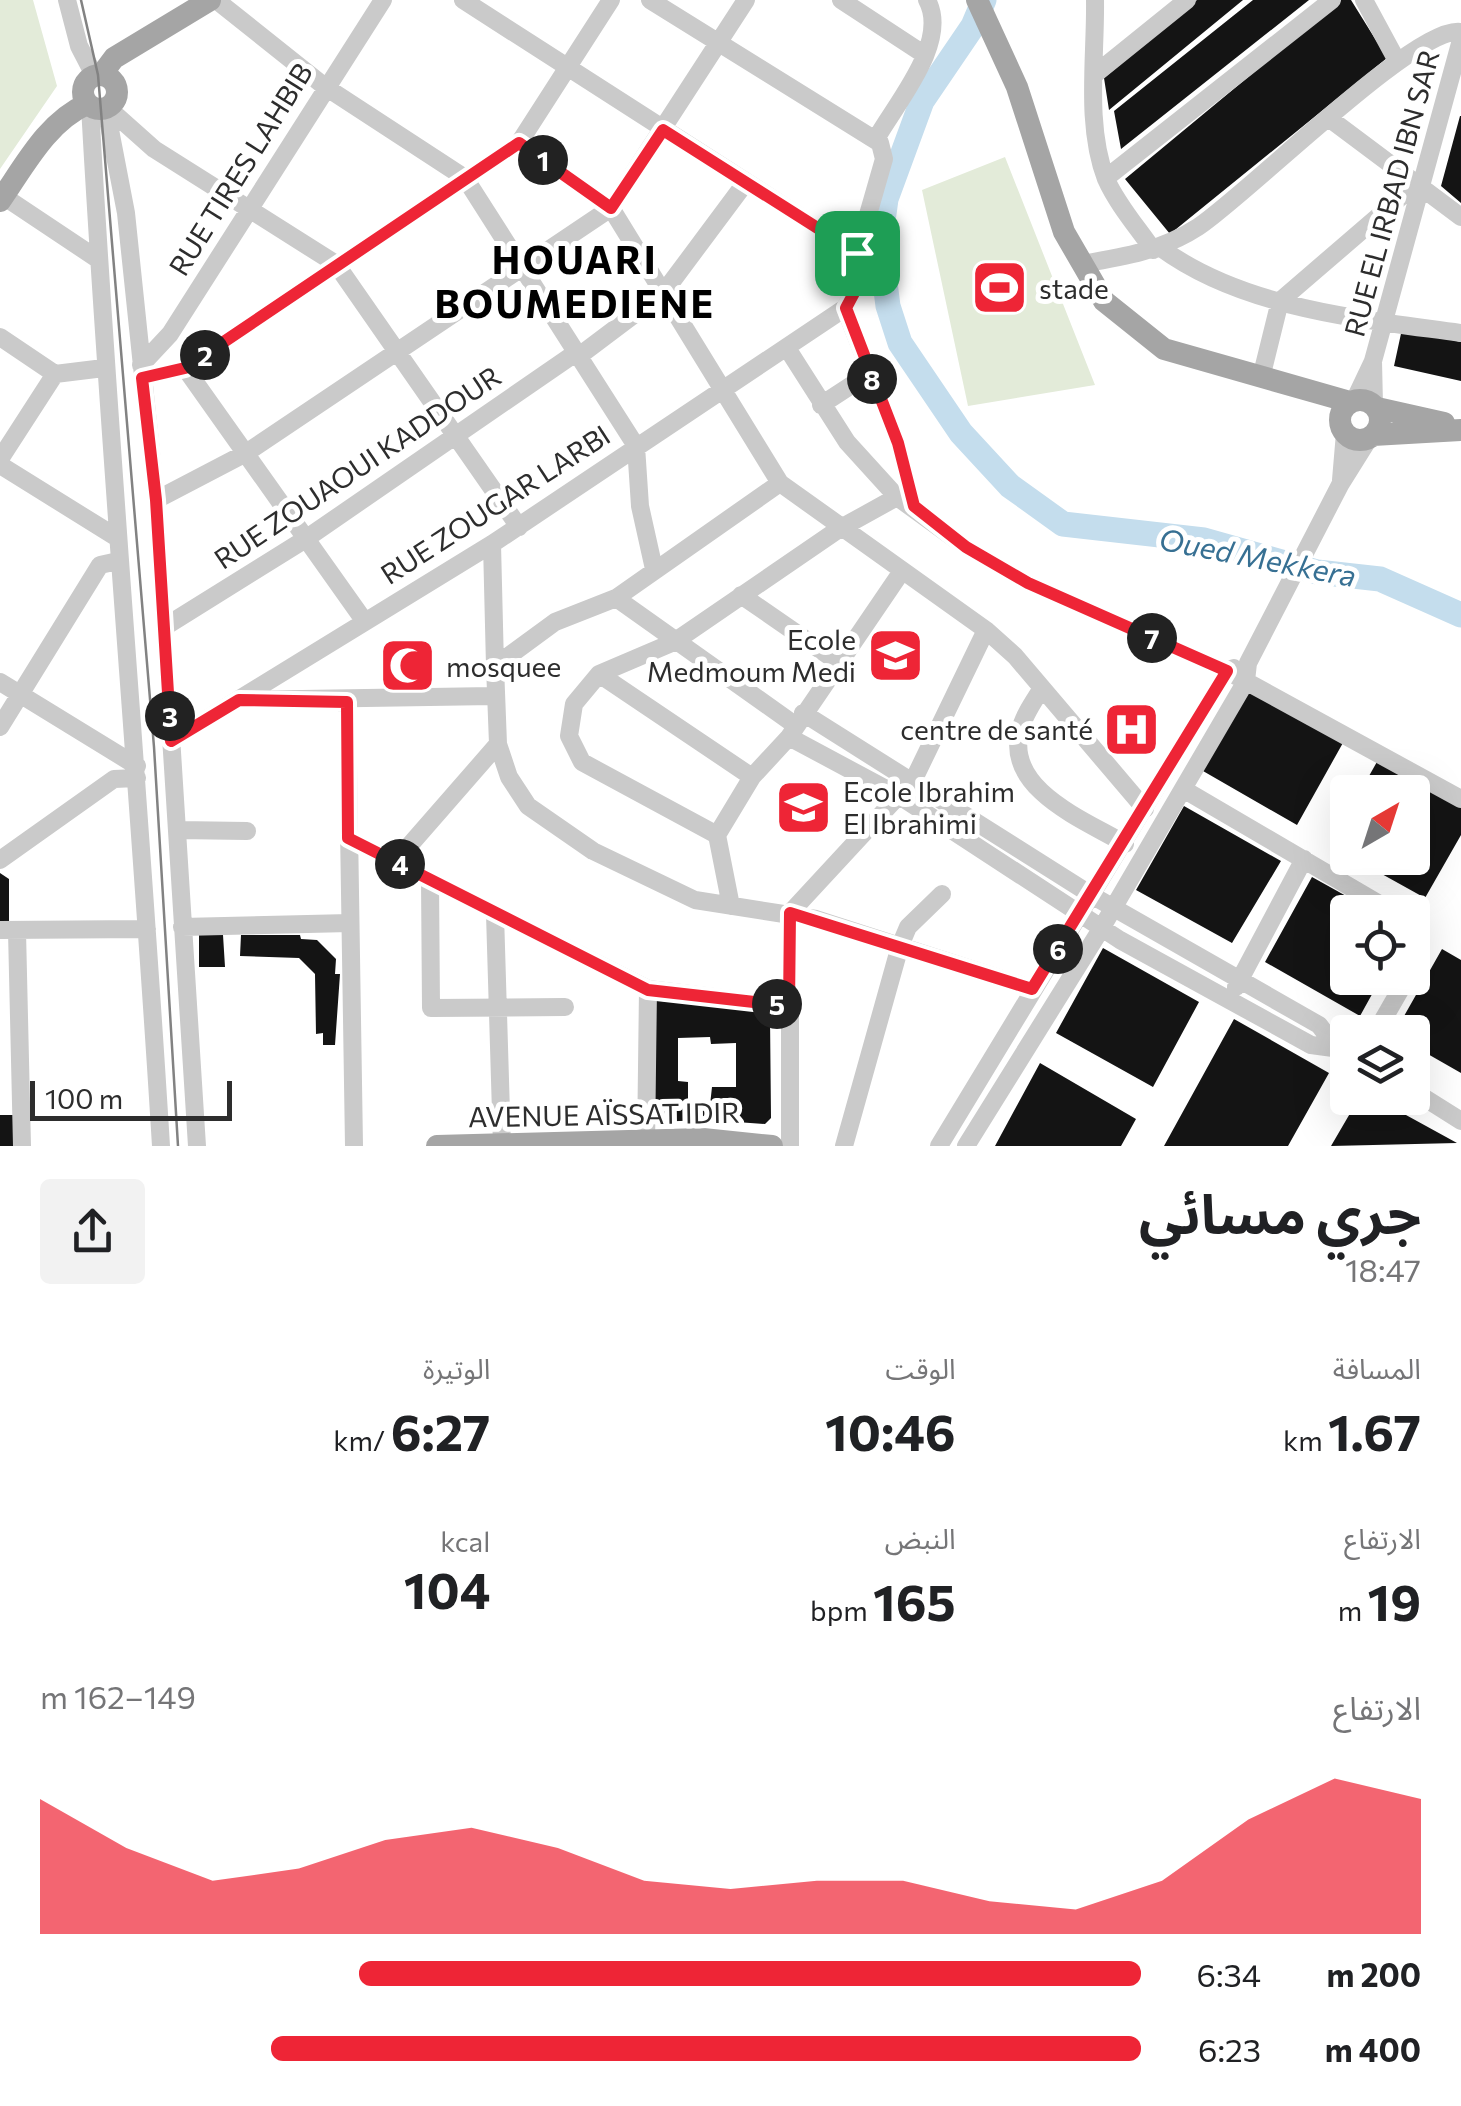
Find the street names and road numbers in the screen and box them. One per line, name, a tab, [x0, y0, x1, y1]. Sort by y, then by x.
street label: RUE EL IRBAD IBN SAR	[1336, 46, 1446, 340]
street label: RUE TIRES LAHBIB	[161, 57, 319, 281]
street label: RUE ZOUAOUI KADDOUR	[207, 358, 507, 576]
street label: RUE ZOUGAR LARBI	[374, 417, 616, 591]
street label: AVENUE AÏSSAT IDIR	[468, 1095, 740, 1133]

